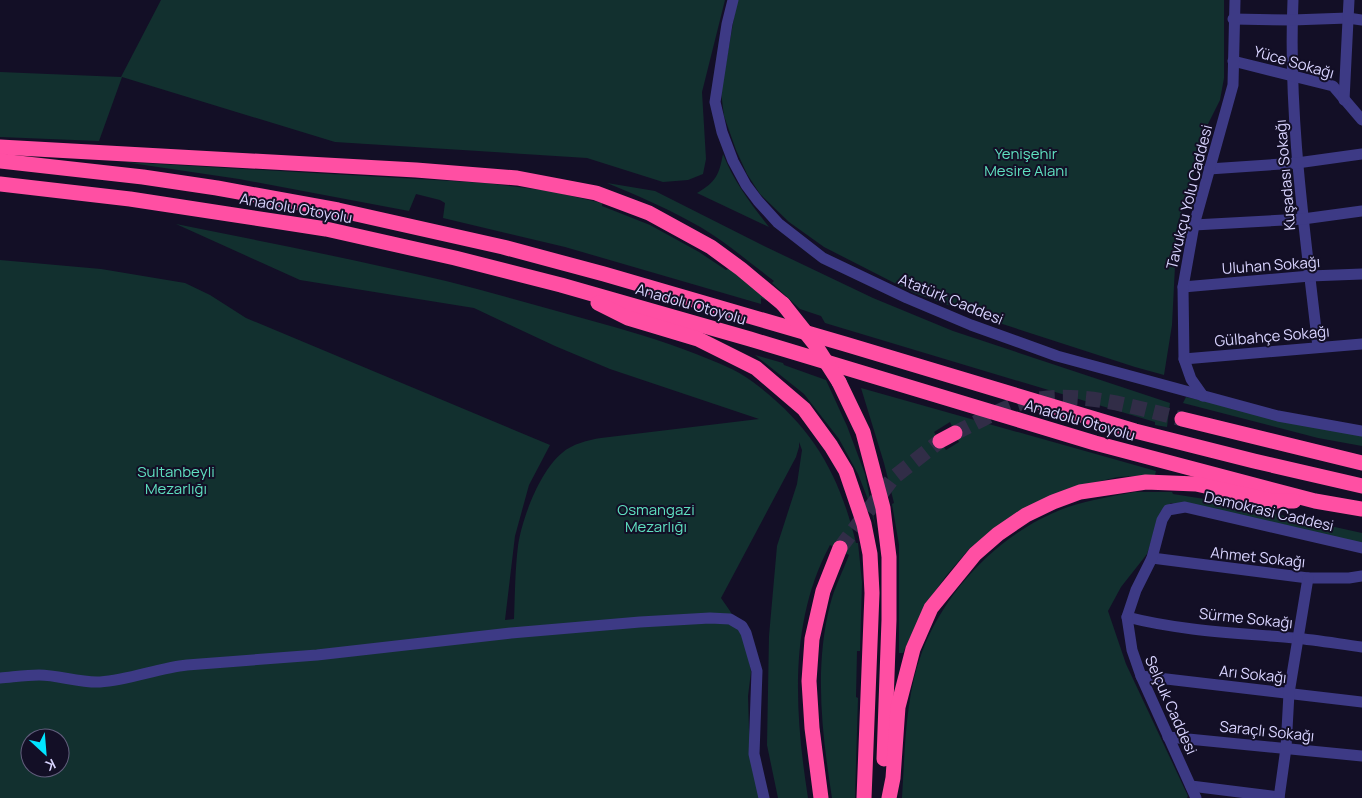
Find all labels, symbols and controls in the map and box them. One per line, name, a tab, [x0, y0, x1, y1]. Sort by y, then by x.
street label: Yüce Sokağı	[1251, 40, 1337, 84]
street label: Kuşadası Sokağı	[1270, 119, 1300, 231]
street label: Tavukçu Yolu Caddesi	[1161, 122, 1217, 272]
park label: Yenişehir Mesire Alanı	[984, 143, 1068, 181]
street label: Anadolu Otoyolu	[238, 188, 354, 228]
street label: Uluhan Sokağı	[1221, 251, 1321, 279]
street label: Atatürk Caddesi	[895, 268, 1007, 330]
street label: Anadolu Otoyolu	[633, 278, 749, 330]
street label: Gülbahçe Sokağı	[1214, 321, 1330, 351]
street label: Anadolu Otoyolu	[1022, 394, 1138, 446]
park label: Sultanbeyli Mezarlığı	[137, 461, 215, 499]
street label: Demokrasi Caddesi	[1202, 486, 1336, 536]
park label: Osmangazi Mezarlığı	[617, 499, 695, 537]
street label: Ahmet Sokağı	[1210, 542, 1306, 572]
street label: Sürme Sokağı	[1198, 603, 1294, 633]
street label: Selçuk Caddesi	[1140, 652, 1202, 758]
street label: Arı Sokağı	[1218, 660, 1288, 688]
street label: Saraçlı Sokağı	[1218, 716, 1316, 746]
north arrow	[20, 728, 70, 778]
text: K	[42, 755, 59, 776]

